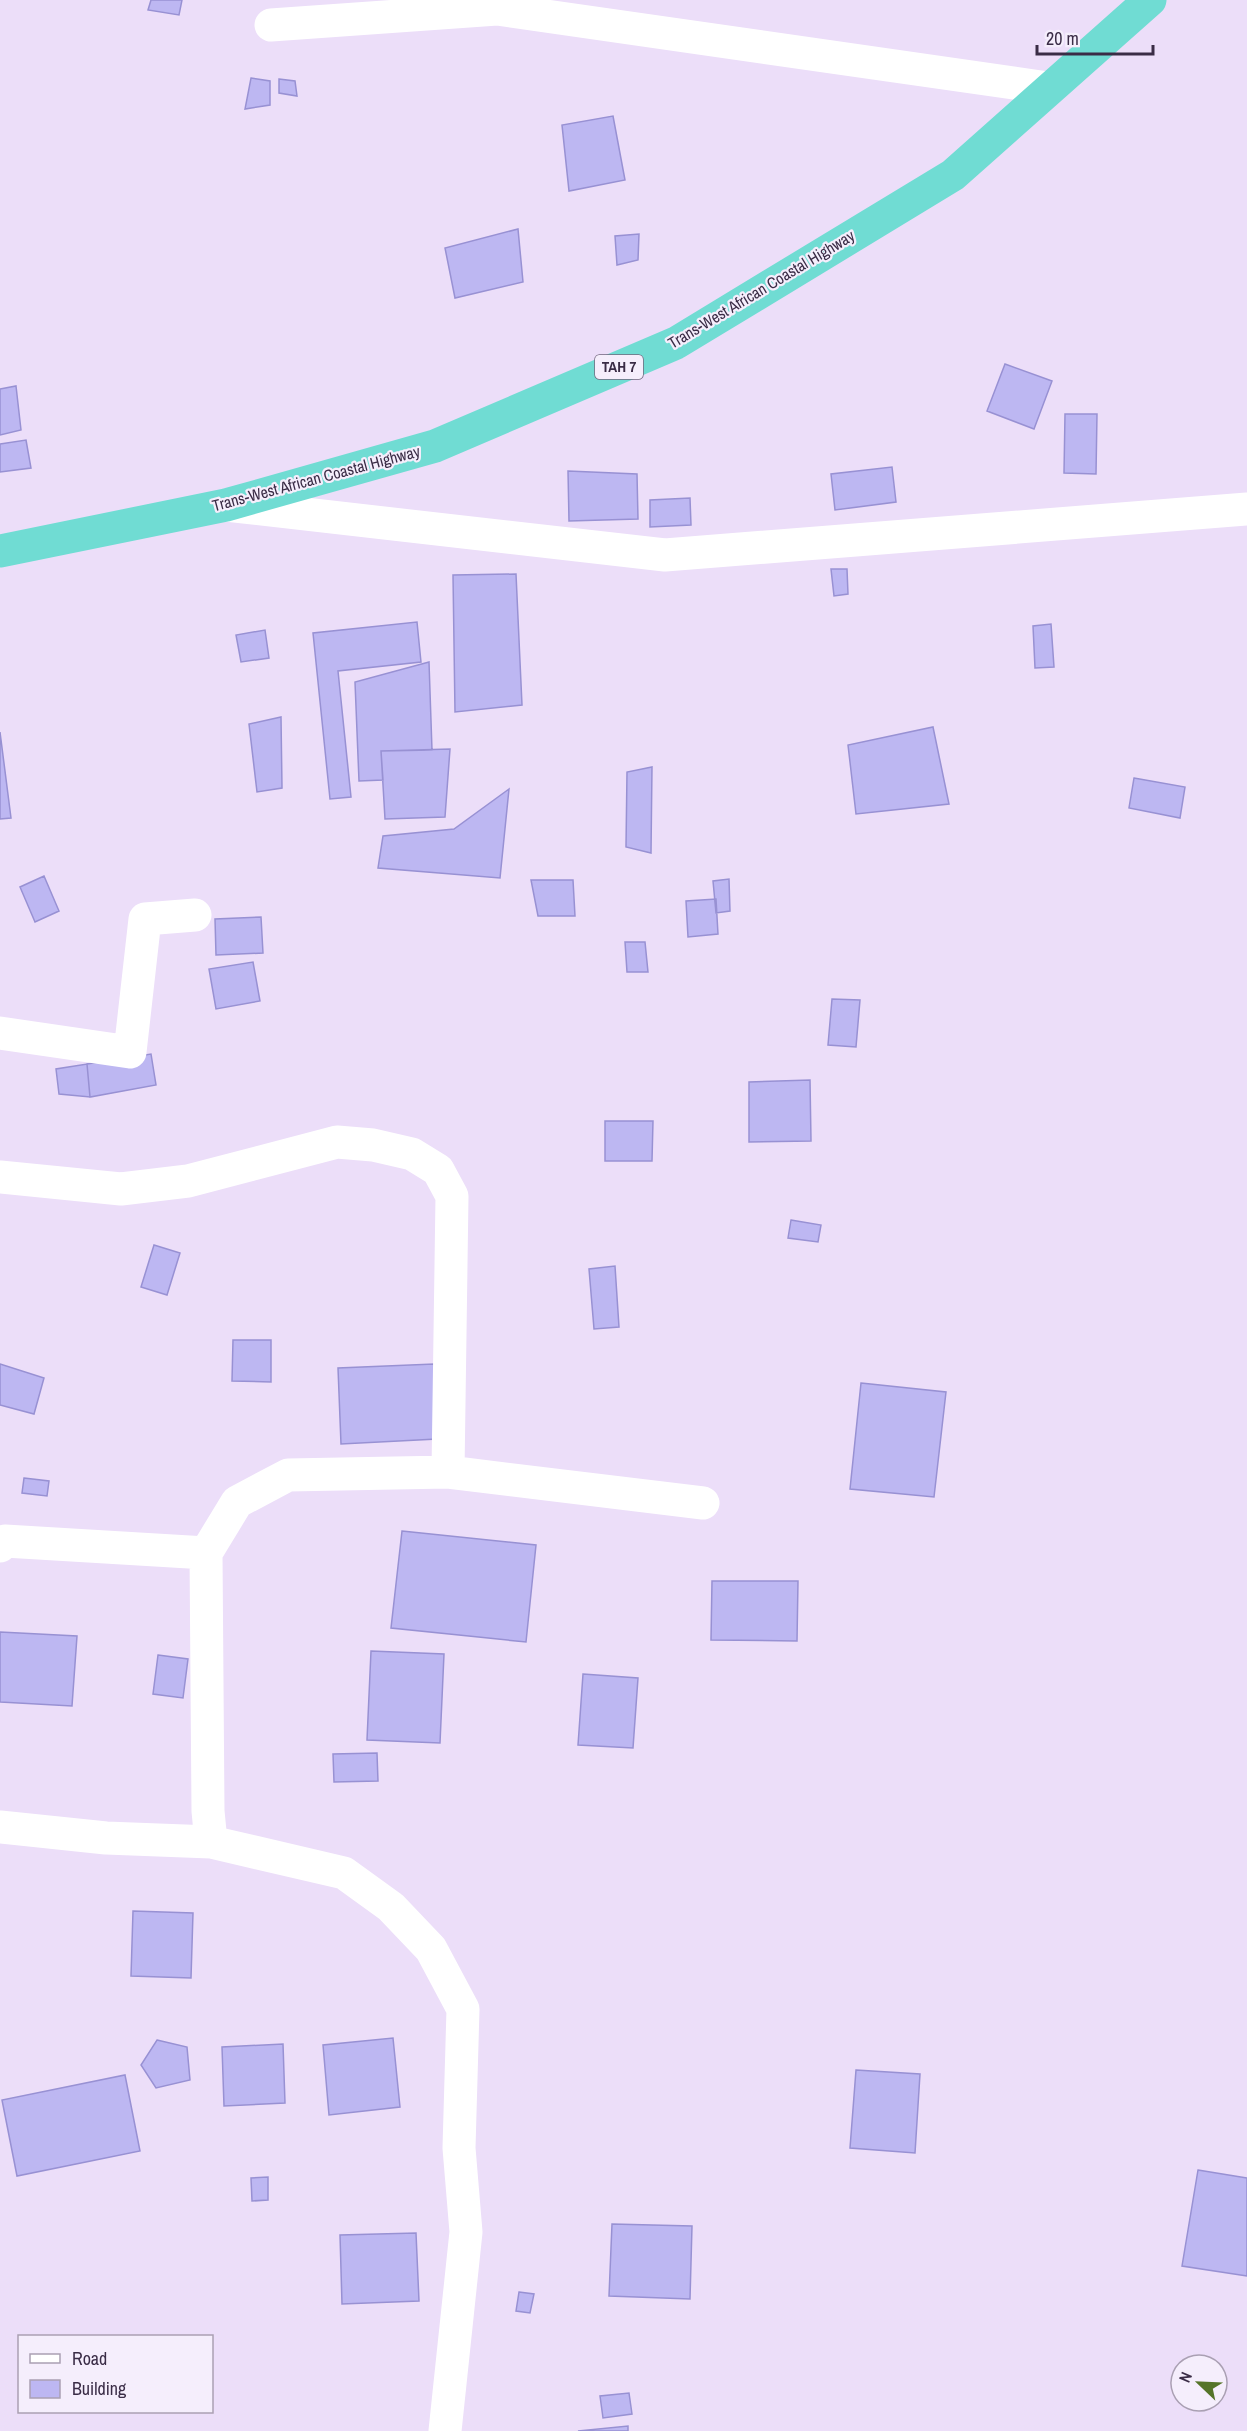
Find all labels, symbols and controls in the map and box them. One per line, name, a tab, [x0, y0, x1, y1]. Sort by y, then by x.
scale bar	[1037, 18, 1152, 56]
text: 20 m	[1046, 26, 1079, 51]
street label: Trans-West African Coastal Highway	[663, 224, 859, 354]
road number: TAH 7	[595, 355, 643, 379]
street label: Trans-West African Coastal Highway	[210, 440, 423, 516]
legend	[18, 2335, 213, 2413]
text: Road	[72, 2346, 107, 2371]
north arrow	[1169, 2353, 1229, 2413]
text: N	[1173, 2368, 1197, 2386]
text: Building	[72, 2376, 127, 2401]

